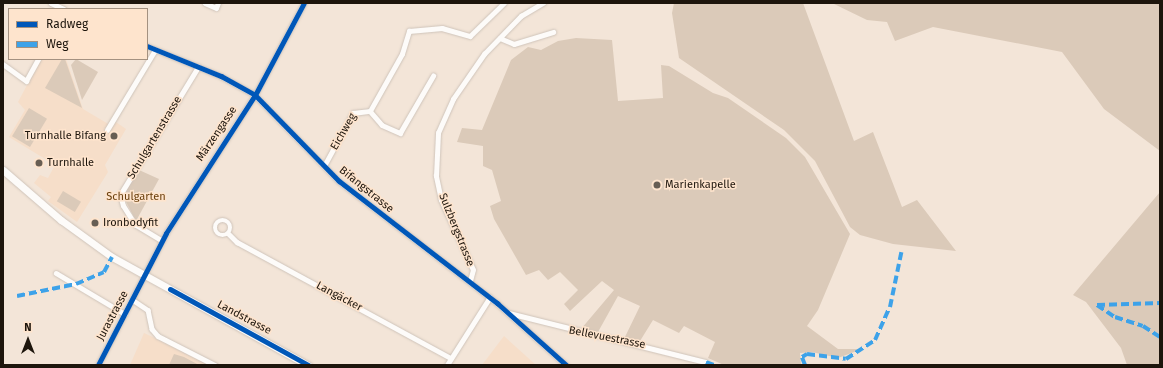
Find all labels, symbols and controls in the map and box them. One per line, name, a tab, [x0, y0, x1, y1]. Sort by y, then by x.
legend	[8, 8, 148, 60]
text: Radweg	[46, 17, 88, 31]
text: Weg	[46, 37, 69, 51]
street label: Schulgartenstrasse	[125, 94, 185, 182]
street label: Märzengasse	[194, 104, 240, 164]
street label: Eichweg	[328, 111, 360, 153]
place label: Turnhalle Bifang	[25, 129, 106, 143]
marker: Turnhalle Bifang	[109, 131, 119, 141]
place label: Turnhalle	[47, 156, 94, 170]
marker: Turnhalle	[34, 158, 44, 168]
street label: Bifangstrasse	[336, 164, 396, 216]
place label: Marienkapelle	[665, 178, 736, 192]
marker: Marienkapelle	[652, 180, 662, 190]
park label: Schulgarten	[106, 190, 166, 204]
street label: Sulzbergstrasse	[435, 191, 477, 269]
place label: Ironbodyfit	[103, 216, 158, 230]
marker: Ironbodyfit	[90, 218, 100, 228]
street label: Langäcker	[314, 279, 364, 315]
street label: Jurastrasse	[94, 289, 132, 343]
street label: Landstrasse	[215, 298, 273, 338]
north arrow	[8, 320, 48, 360]
text: N	[24, 321, 32, 334]
street label: Bellevuestrasse	[568, 324, 646, 352]

